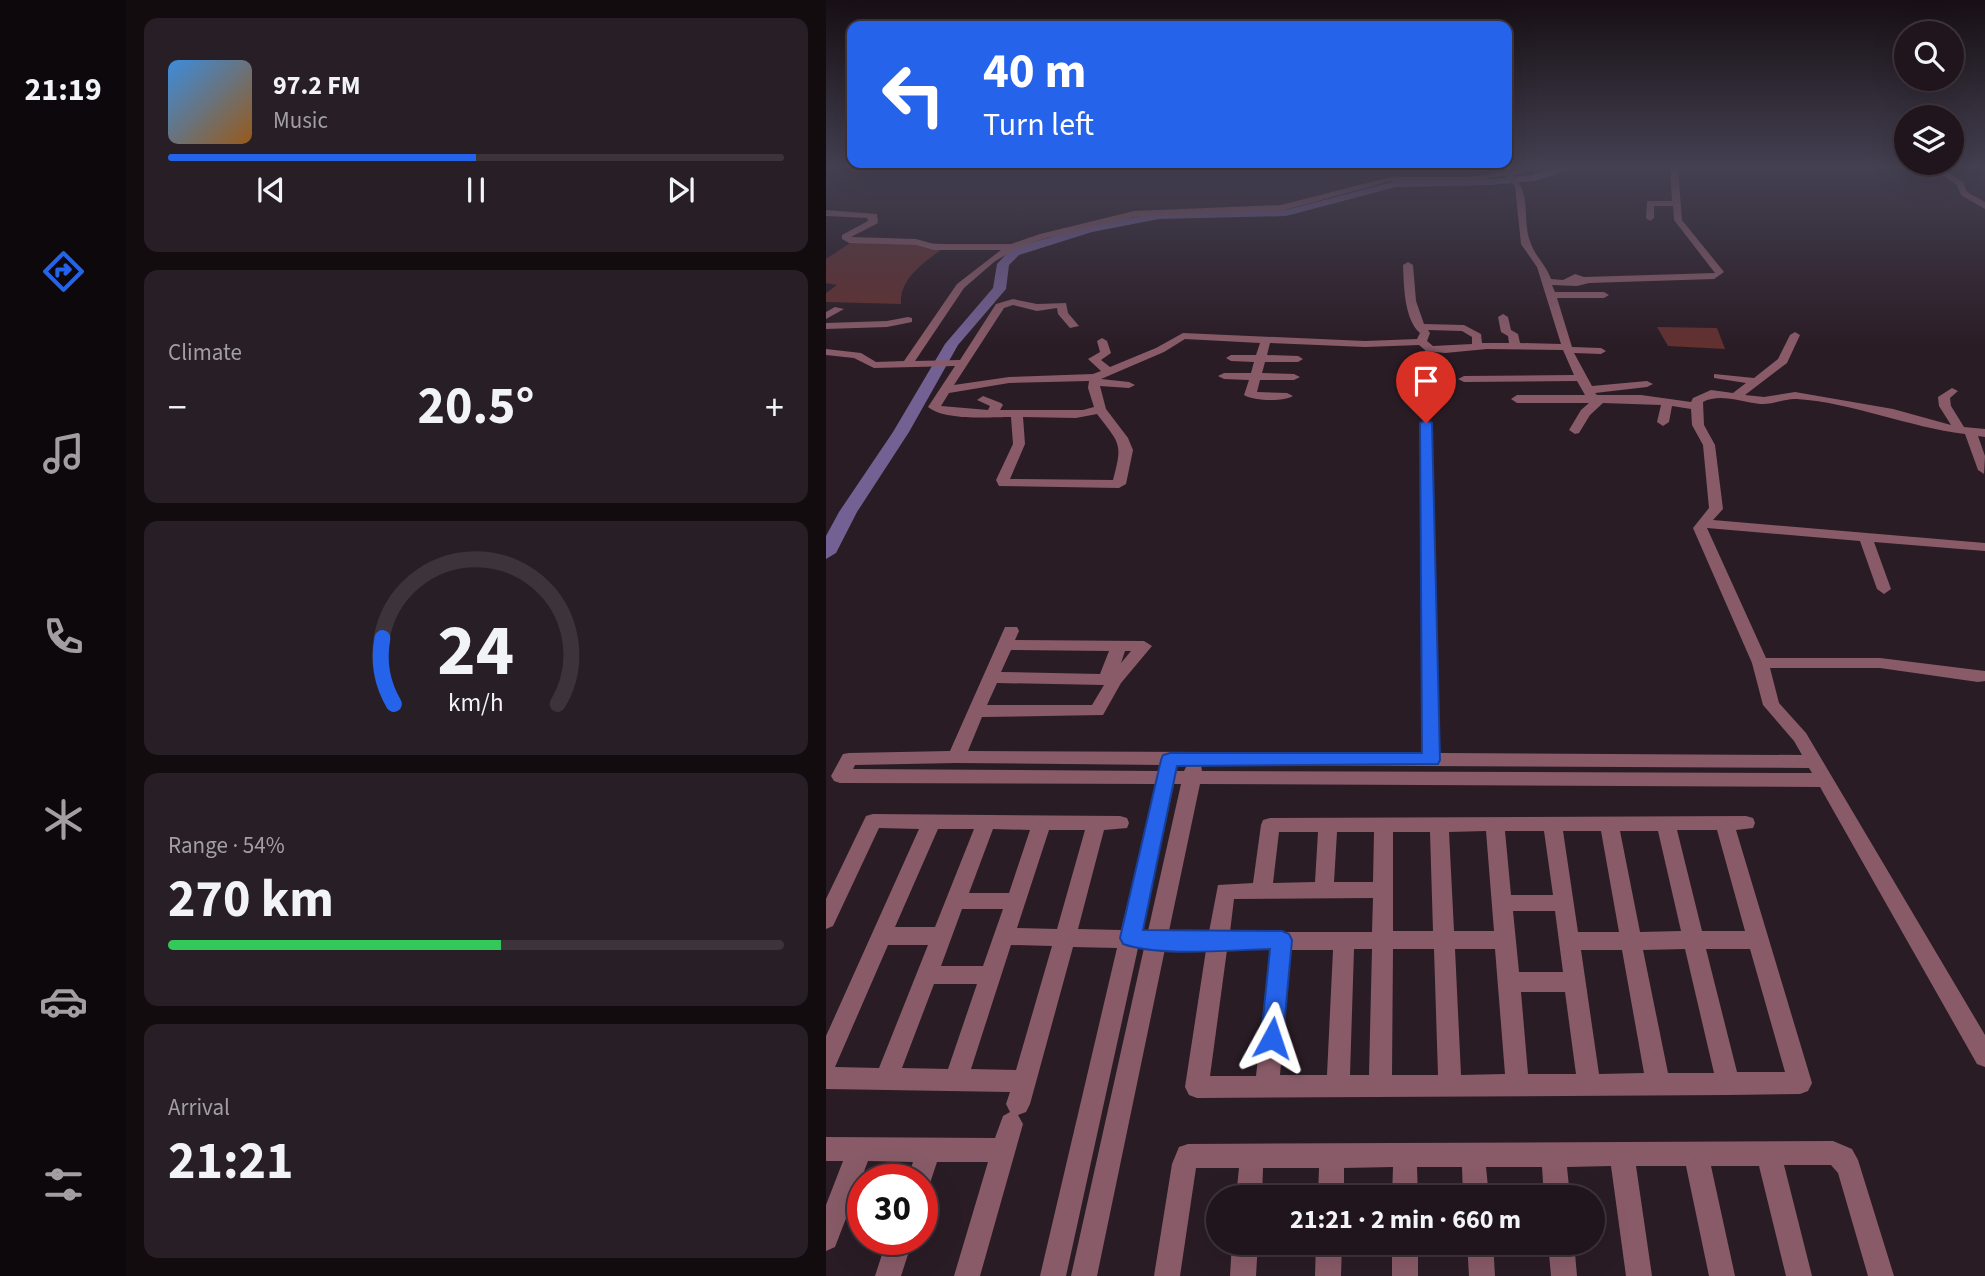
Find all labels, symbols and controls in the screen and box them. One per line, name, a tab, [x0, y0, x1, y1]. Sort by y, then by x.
map controls	[1894, 21, 1964, 175]
button: search	[1894, 21, 1964, 91]
text: 40 m	[983, 37, 1087, 107]
icon: left	[868, 49, 959, 140]
text: 21:19	[24, 67, 102, 113]
text: 97.2 FM	[273, 67, 361, 104]
text: Turn left	[983, 102, 1094, 148]
text: Music	[273, 104, 328, 137]
button: layers	[1894, 105, 1964, 175]
icon: previous	[252, 171, 290, 209]
icon: pause	[457, 171, 495, 209]
icon: next	[662, 171, 700, 209]
icon: directions	[39, 247, 88, 296]
text: Climate	[168, 336, 242, 369]
pin	[1396, 351, 1456, 423]
icon: arrive	[1407, 362, 1445, 400]
text: 20.5°	[418, 370, 534, 444]
text: −	[168, 381, 187, 435]
text: +	[765, 381, 784, 435]
icon: music	[39, 429, 88, 478]
text: 24	[438, 599, 514, 703]
icon: phone	[39, 612, 88, 661]
text: km/h	[448, 685, 504, 721]
icon: climate	[39, 795, 88, 844]
text: Range · 54%	[168, 829, 285, 862]
text: 270 km	[168, 863, 334, 937]
icon: car	[39, 977, 88, 1026]
position arrow	[1235, 1001, 1309, 1075]
text: Arrival	[168, 1091, 230, 1124]
text: 21:21	[168, 1125, 293, 1199]
icon: filters	[39, 1160, 88, 1209]
speed limit sign: 30	[847, 1164, 938, 1255]
text: 21:21 · 2 min · 660 m	[1290, 1201, 1521, 1238]

